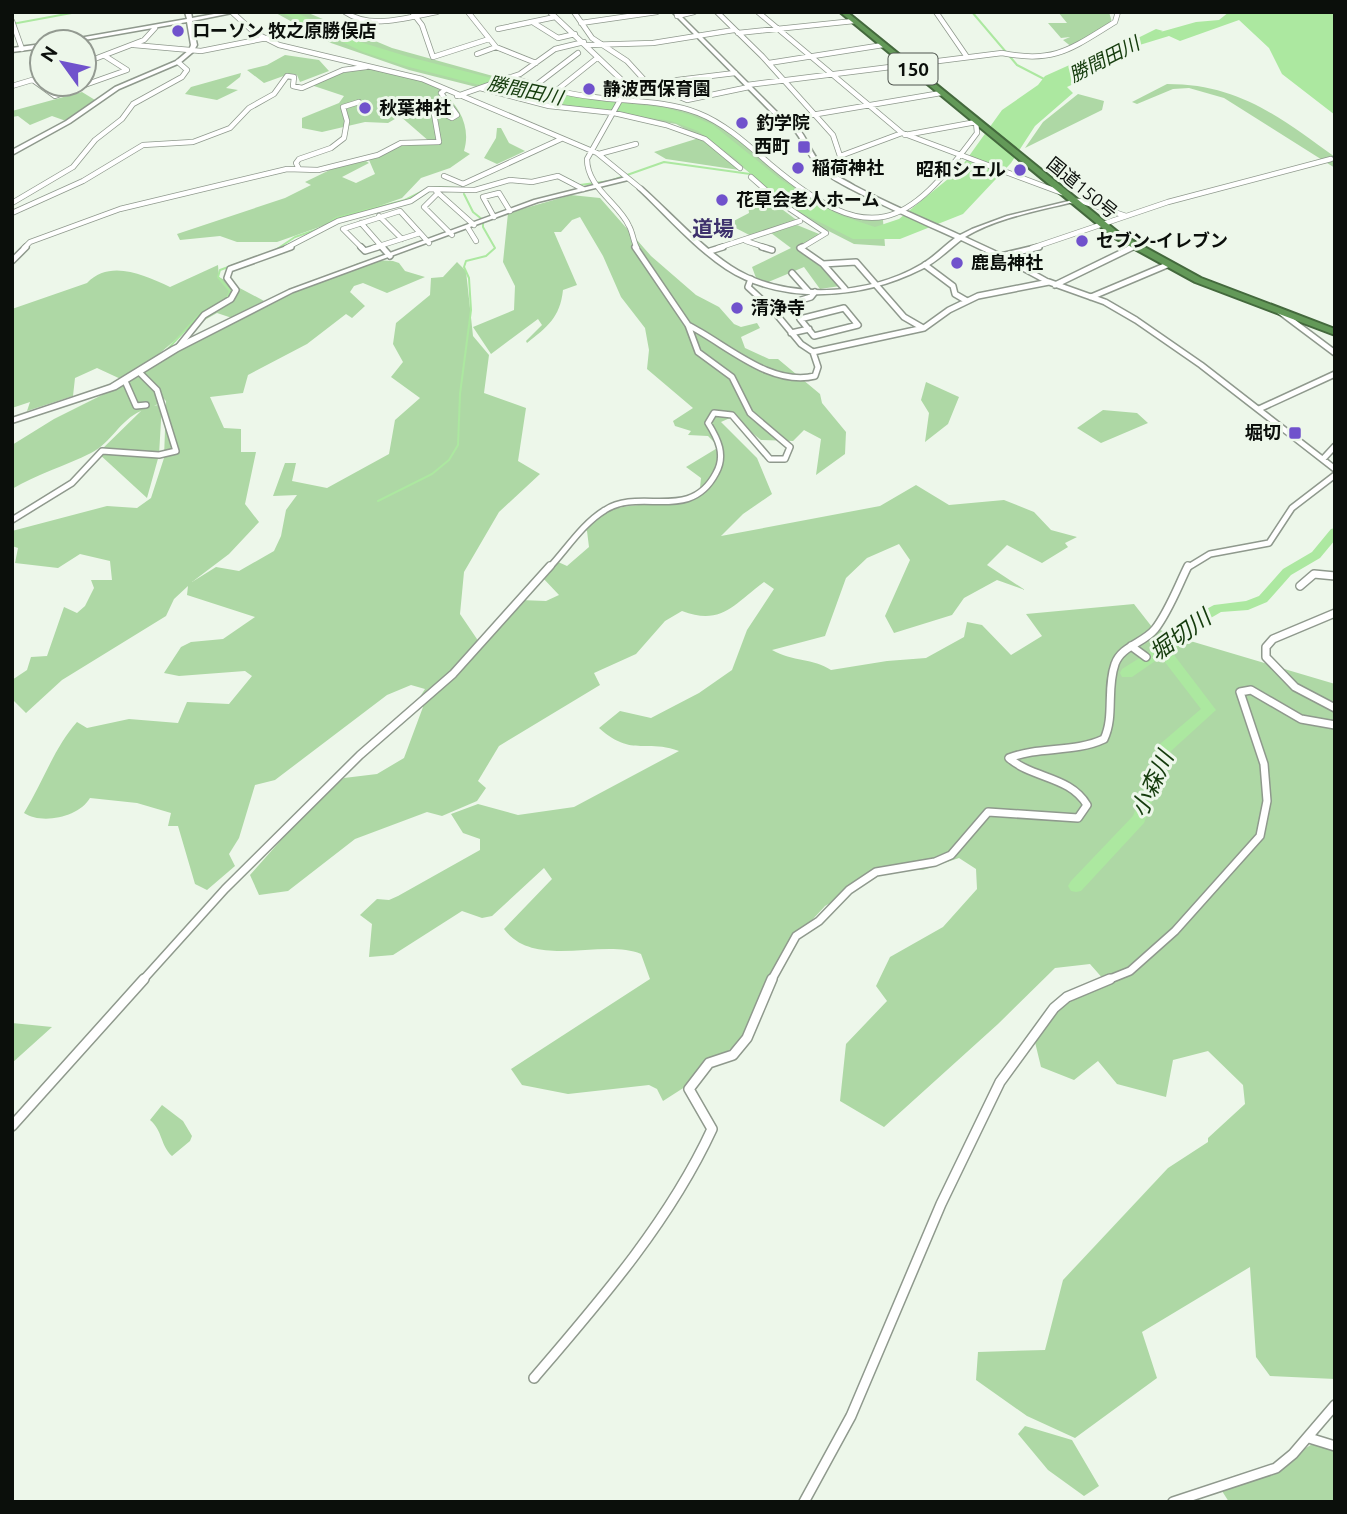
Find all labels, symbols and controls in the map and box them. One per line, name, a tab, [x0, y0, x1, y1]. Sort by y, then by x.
place label: ローソン 牧之原勝俣店	[192, 20, 376, 40]
marker: ローソン 牧之原勝俣店	[170, 23, 186, 39]
north arrow	[28, 28, 98, 98]
water label: 勝間田川	[1065, 31, 1145, 86]
text: N	[36, 42, 62, 66]
road number: 150	[888, 54, 937, 85]
water label: 勝間田川	[486, 71, 566, 109]
place label: 静波西保育園	[603, 78, 711, 98]
marker: 静波西保育園	[581, 81, 597, 97]
place label: 秋葉神社	[379, 97, 451, 117]
marker: 秋葉神社	[357, 100, 373, 116]
place label: 釣学院	[756, 112, 810, 132]
marker: 釣学院	[734, 115, 750, 131]
place label: 西町	[754, 136, 790, 156]
marker: 西町	[796, 139, 812, 155]
street label: 国道150号	[1044, 153, 1122, 222]
place label: 稲荷神社	[812, 157, 884, 177]
place label: 昭和シェル	[916, 159, 1006, 179]
marker: 稲荷神社	[790, 160, 806, 176]
marker: 昭和シェル	[1012, 162, 1028, 178]
place label: 花草会老人ホーム	[736, 189, 879, 209]
marker: 花草会老人ホーム	[714, 192, 730, 208]
district label: 道場	[692, 216, 734, 240]
place label: セブン-イレブン	[1096, 230, 1228, 250]
marker: セブン-イレブン	[1074, 233, 1090, 249]
place label: 鹿島神社	[971, 252, 1043, 272]
marker: 鹿島神社	[949, 255, 965, 271]
place label: 清浄寺	[751, 297, 805, 317]
marker: 清浄寺	[729, 300, 745, 316]
place label: 堀切	[1245, 422, 1281, 442]
marker: 堀切	[1287, 425, 1303, 441]
water label: 堀切川	[1144, 602, 1217, 665]
water label: 小森川	[1126, 745, 1179, 820]

